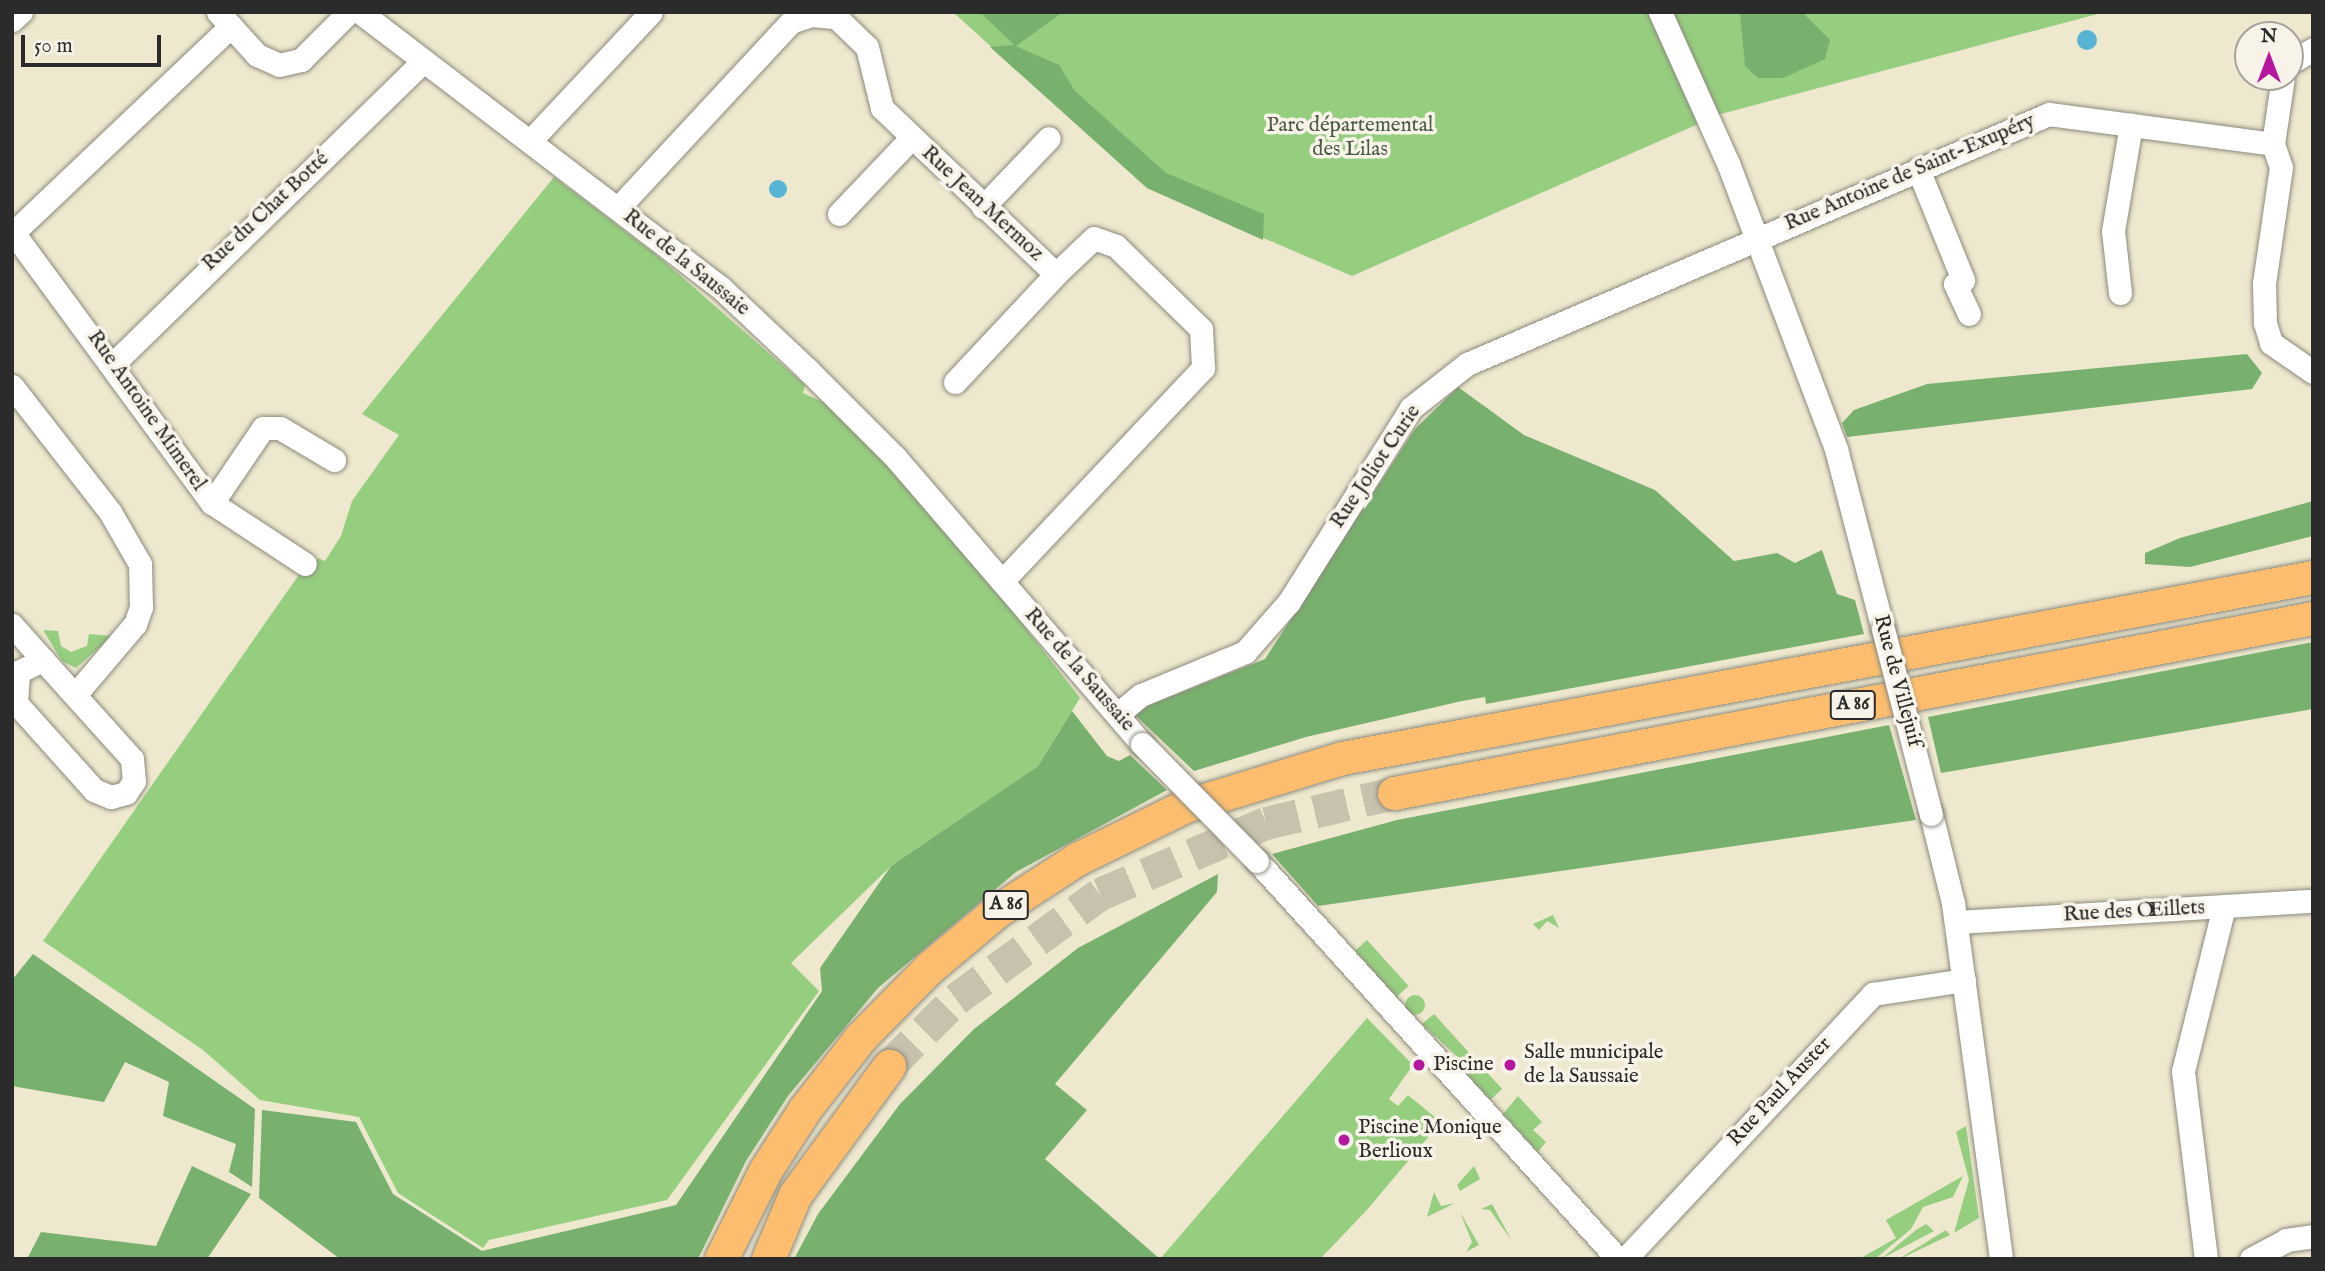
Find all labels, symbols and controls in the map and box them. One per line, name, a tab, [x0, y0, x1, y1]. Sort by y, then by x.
scale bar	[24, 21, 164, 65]
north arrow	[2234, 21, 2304, 91]
text: N	[2261, 25, 2277, 49]
text: 50 m	[34, 33, 73, 60]
street label: Rue Antoine de Saint-Exupéry	[1781, 109, 2039, 237]
park label: Parc départemental des Lilas	[1266, 113, 1434, 163]
street label: Rue Jean Mermoz	[916, 141, 1048, 267]
street label: Rue du Chat Botté	[197, 147, 335, 277]
street label: Rue de la Saussaie	[618, 204, 754, 322]
street label: Rue Antoine Mimerel	[81, 326, 211, 496]
street label: Rue Joliot Curie	[1325, 401, 1427, 533]
street label: Rue de la Saussaie	[1018, 603, 1140, 737]
street label: Rue de Villejuif	[1867, 612, 1927, 750]
road number: A 86	[1828, 690, 1878, 720]
road number: A 86	[982, 890, 1030, 920]
street label: Rue des Œillets	[2063, 896, 2205, 928]
street label: Rue Paul Auster	[1723, 1032, 1837, 1152]
place label: Salle municipale de la Saussaie	[1524, 1040, 1663, 1090]
place label: Piscine	[1433, 1052, 1494, 1078]
marker: Piscine	[1411, 1057, 1427, 1073]
marker: Salle municipale de la Saussaie	[1502, 1057, 1518, 1073]
place label: Piscine Monique Berlioux	[1358, 1115, 1502, 1165]
marker: Piscine Monique Berlioux	[1336, 1132, 1352, 1148]

